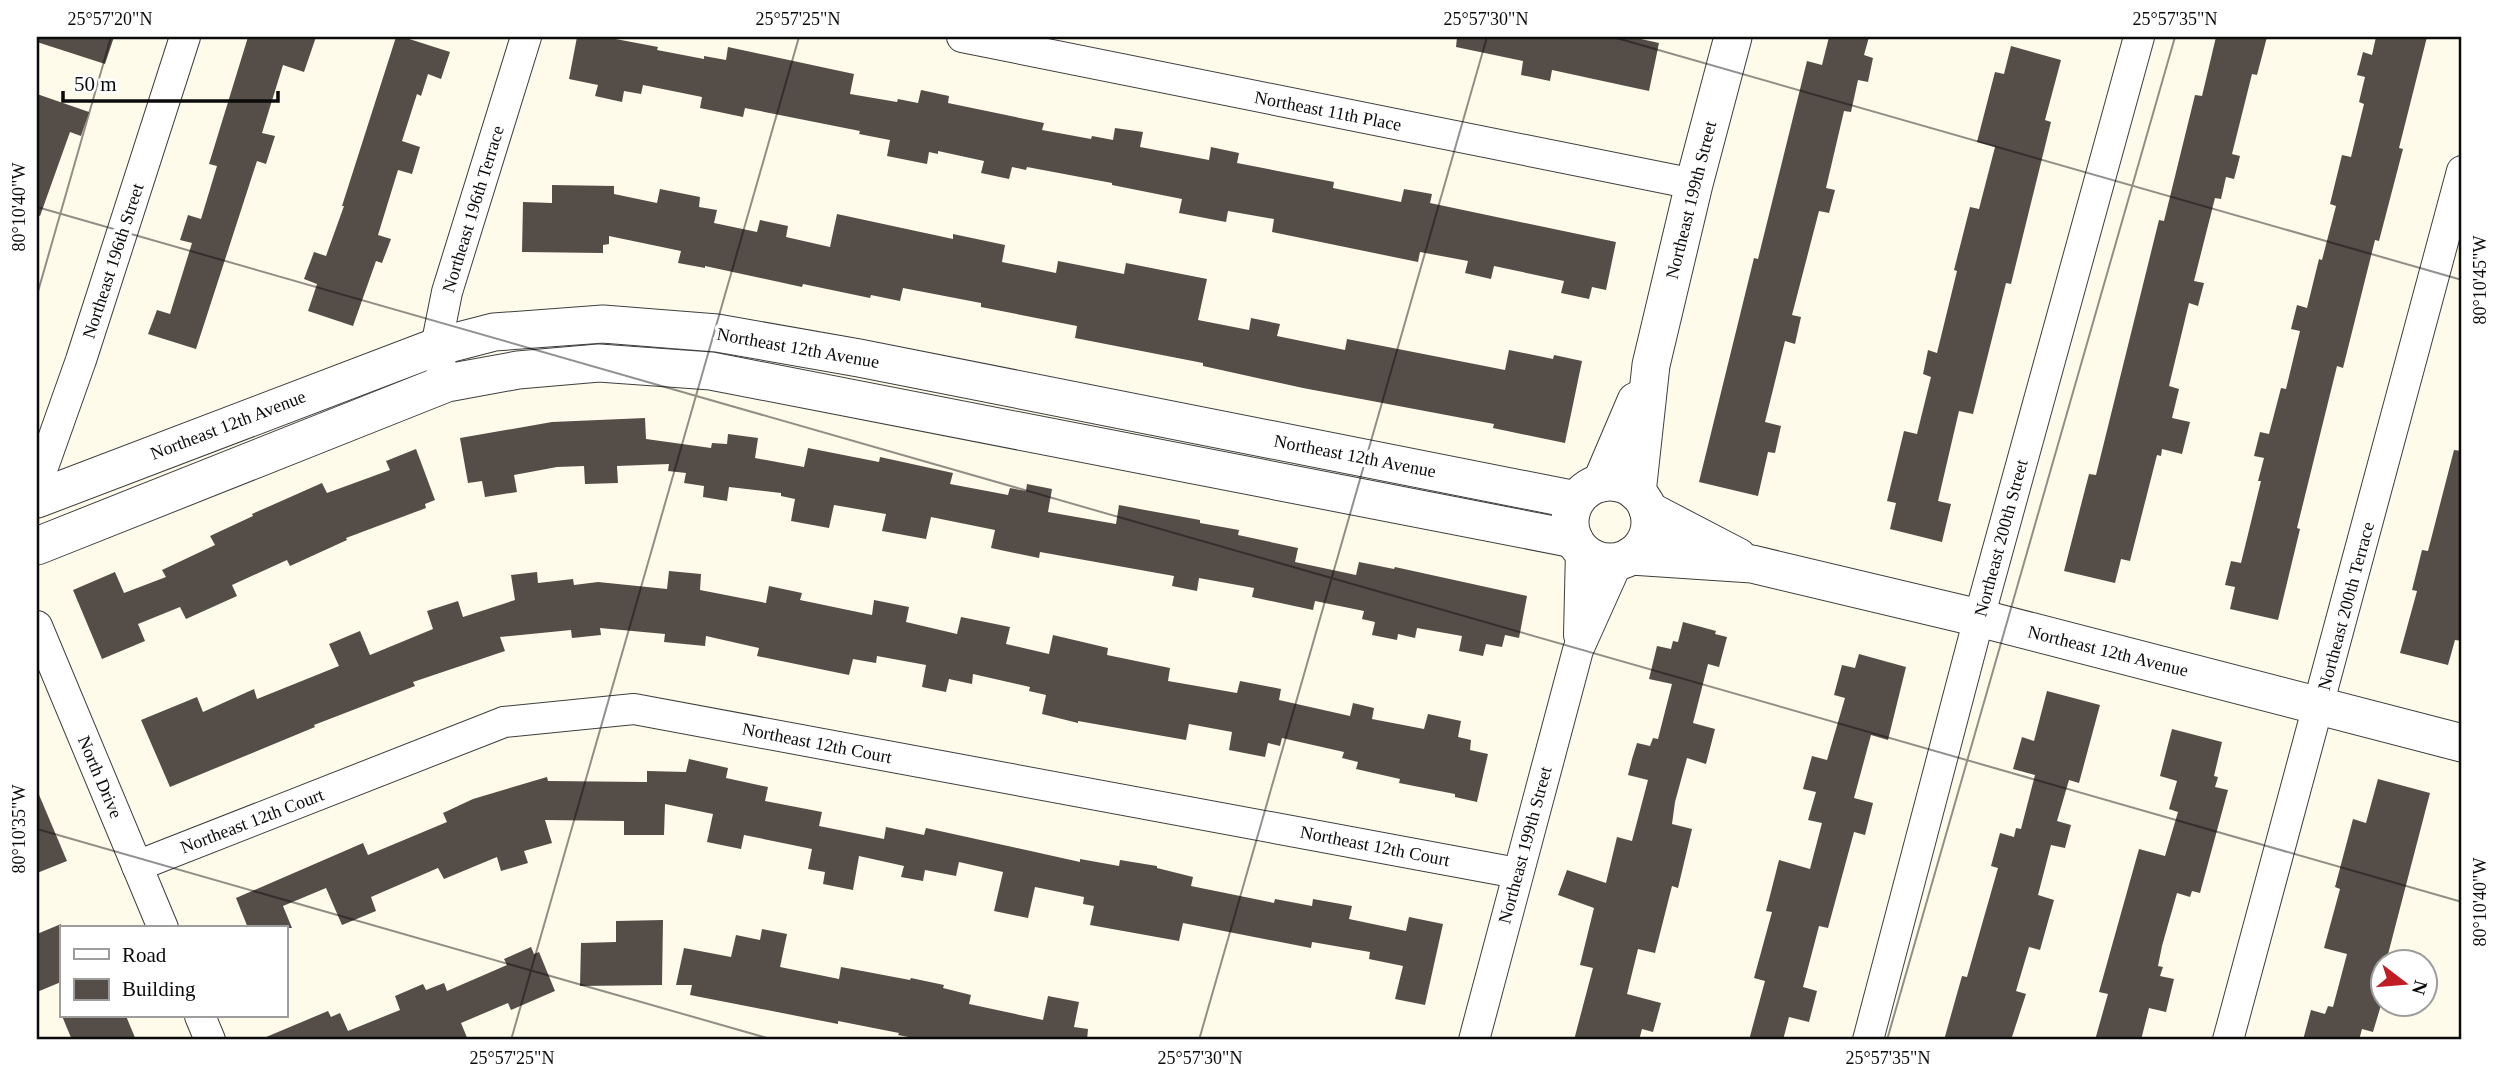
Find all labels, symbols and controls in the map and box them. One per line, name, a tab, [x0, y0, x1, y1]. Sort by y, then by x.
text: 25°57'20"N	[68, 9, 152, 29]
text: 25°57'25"N	[756, 9, 840, 29]
text: 25°57'30"N	[1444, 9, 1528, 29]
text: 25°57'35"N	[2133, 9, 2217, 29]
scale bar	[63, 60, 278, 104]
text: 50 m	[74, 72, 117, 96]
street label: Northeast 11th Place	[1253, 87, 1403, 135]
street label: Northeast 199th Street	[1662, 119, 1720, 281]
street label: Northeast 196th Terrace	[438, 123, 508, 295]
text: 80°10'40"W	[9, 163, 29, 251]
street label: Northeast 196th Street	[78, 181, 148, 341]
text: 80°10'45"W	[2470, 236, 2490, 324]
street label: Northeast 12th Avenue	[715, 324, 881, 372]
street label: Northeast 12th Avenue	[148, 386, 308, 464]
street label: Northeast 12th Avenue	[1272, 430, 1438, 482]
street label: Northeast 200th Street	[1970, 457, 2032, 619]
street label: Northeast 200th Terrace	[2314, 520, 2378, 692]
street label: Northeast 12th Avenue	[2026, 621, 2190, 681]
street label: Northeast 12th Court	[740, 719, 894, 767]
street label: North Drive	[74, 733, 126, 821]
street label: Northeast 199th Street	[1494, 764, 1556, 926]
street label: Northeast 12th Court	[177, 784, 327, 858]
text: 80°10'35"W	[9, 785, 29, 873]
street label: Northeast 12th Court	[1298, 822, 1452, 870]
text: 80°10'40"W	[2470, 858, 2490, 946]
legend	[60, 926, 287, 1018]
text: Road	[122, 943, 167, 967]
north arrow	[2370, 948, 2440, 1018]
text: Building	[122, 977, 196, 1001]
text: N	[2408, 978, 2432, 997]
text: 25°57'25"N	[470, 1048, 554, 1068]
text: 25°57'30"N	[1158, 1048, 1242, 1068]
text: 25°57'35"N	[1846, 1048, 1930, 1068]

